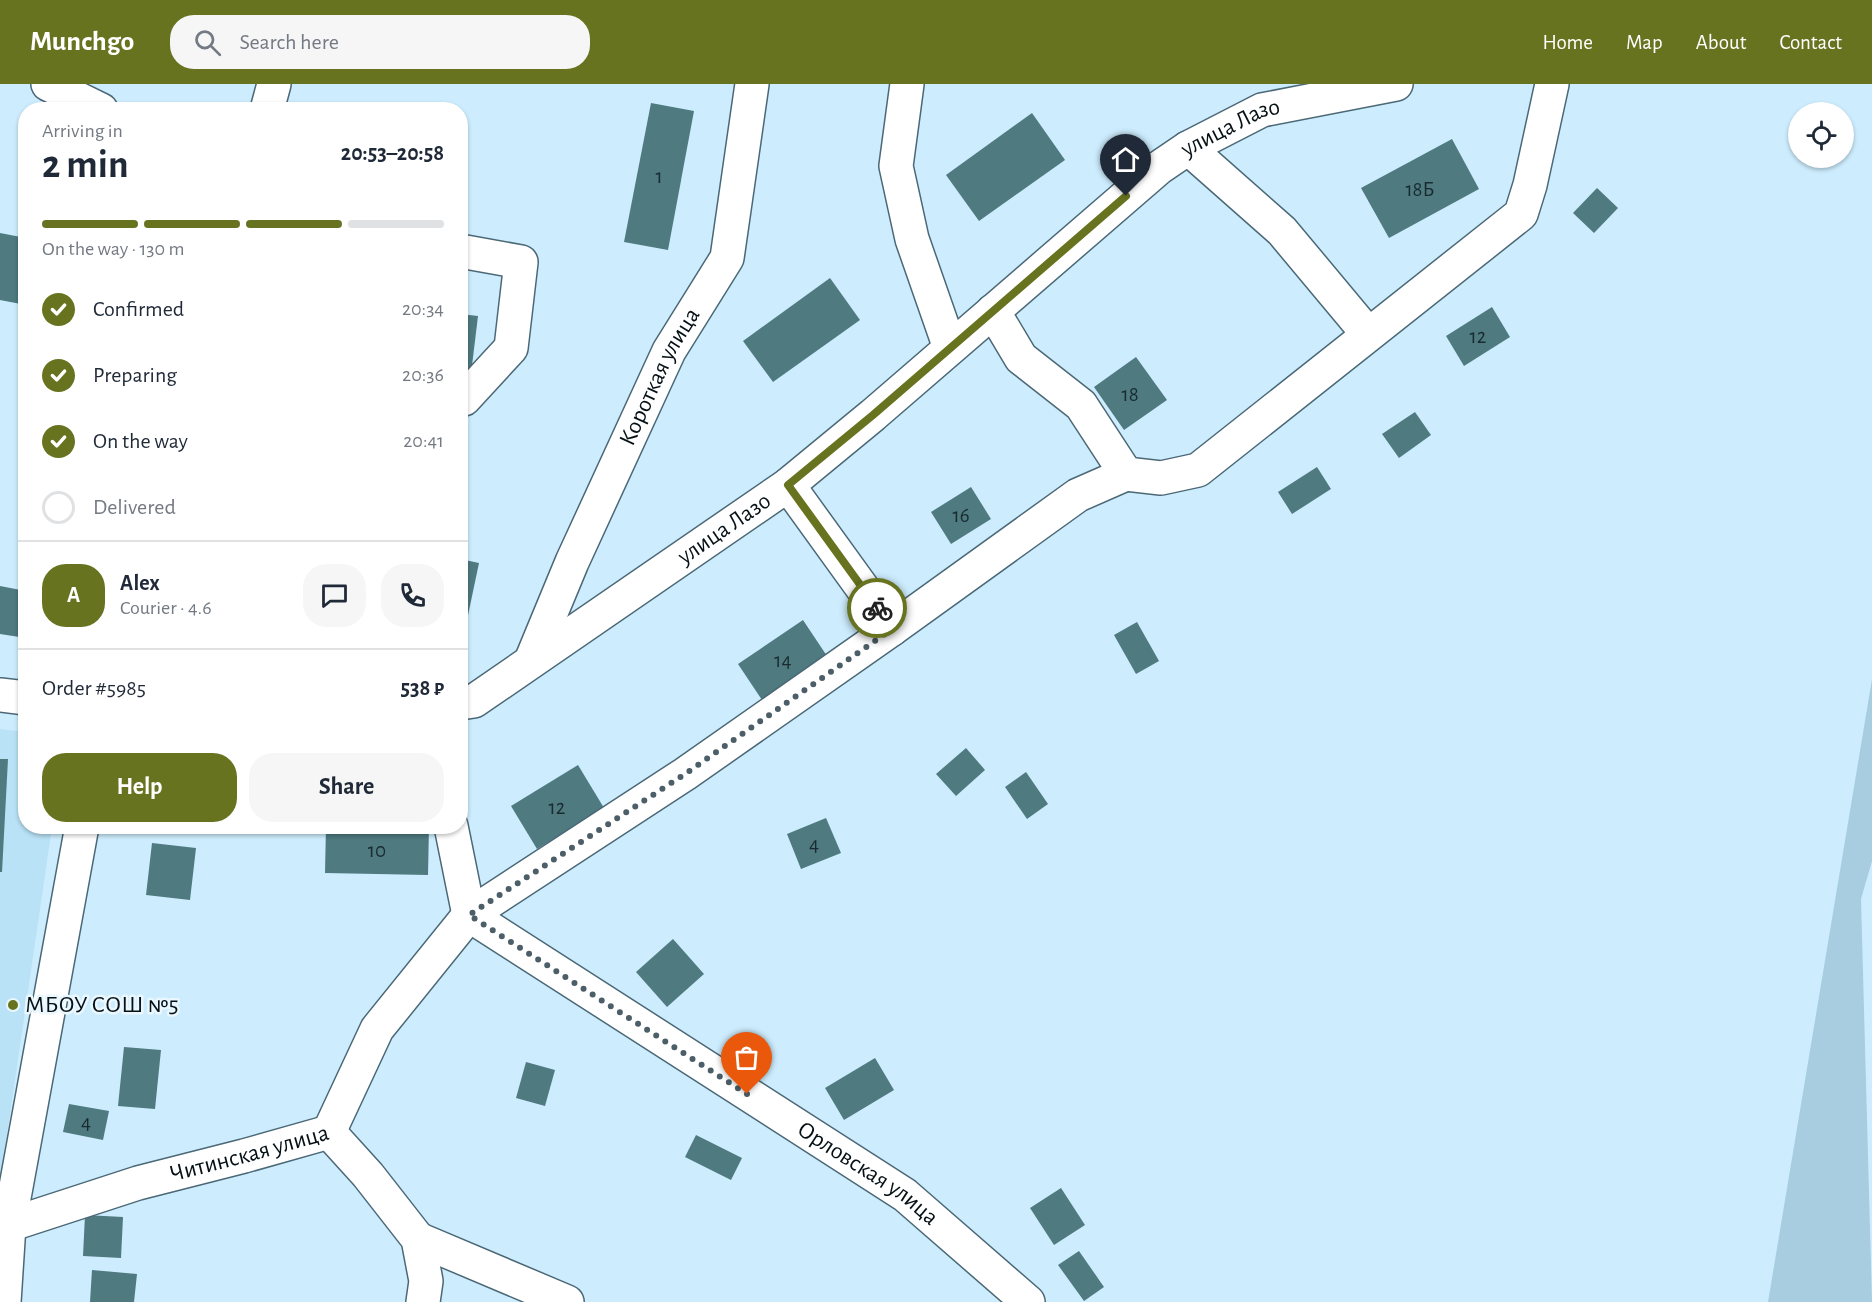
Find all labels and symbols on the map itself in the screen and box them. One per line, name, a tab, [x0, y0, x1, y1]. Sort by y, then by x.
street label: улица Лазо	[1175, 95, 1282, 162]
pin	[1100, 134, 1151, 196]
house number: 1	[655, 166, 663, 187]
house number: 18Б	[1405, 179, 1435, 200]
street label: Короткая улица	[615, 304, 705, 449]
house number: 12	[1470, 326, 1486, 347]
house number: 18	[1121, 384, 1139, 405]
street label: улица Лазо	[673, 489, 775, 570]
house number: 16	[952, 505, 970, 526]
courier	[847, 578, 907, 638]
house number: 14	[774, 650, 792, 671]
house number: 12	[549, 797, 565, 818]
house number: 4	[809, 834, 819, 855]
house number: 10	[368, 840, 386, 861]
place label: МБОУ СОШ №5	[25, 993, 178, 1017]
marker: МБОУ СОШ №5	[6, 998, 20, 1012]
pin	[721, 1032, 772, 1094]
house number: 4	[81, 1112, 91, 1133]
street label: Орловская улица	[793, 1117, 943, 1230]
street label: Читинская улица	[168, 1121, 332, 1186]

